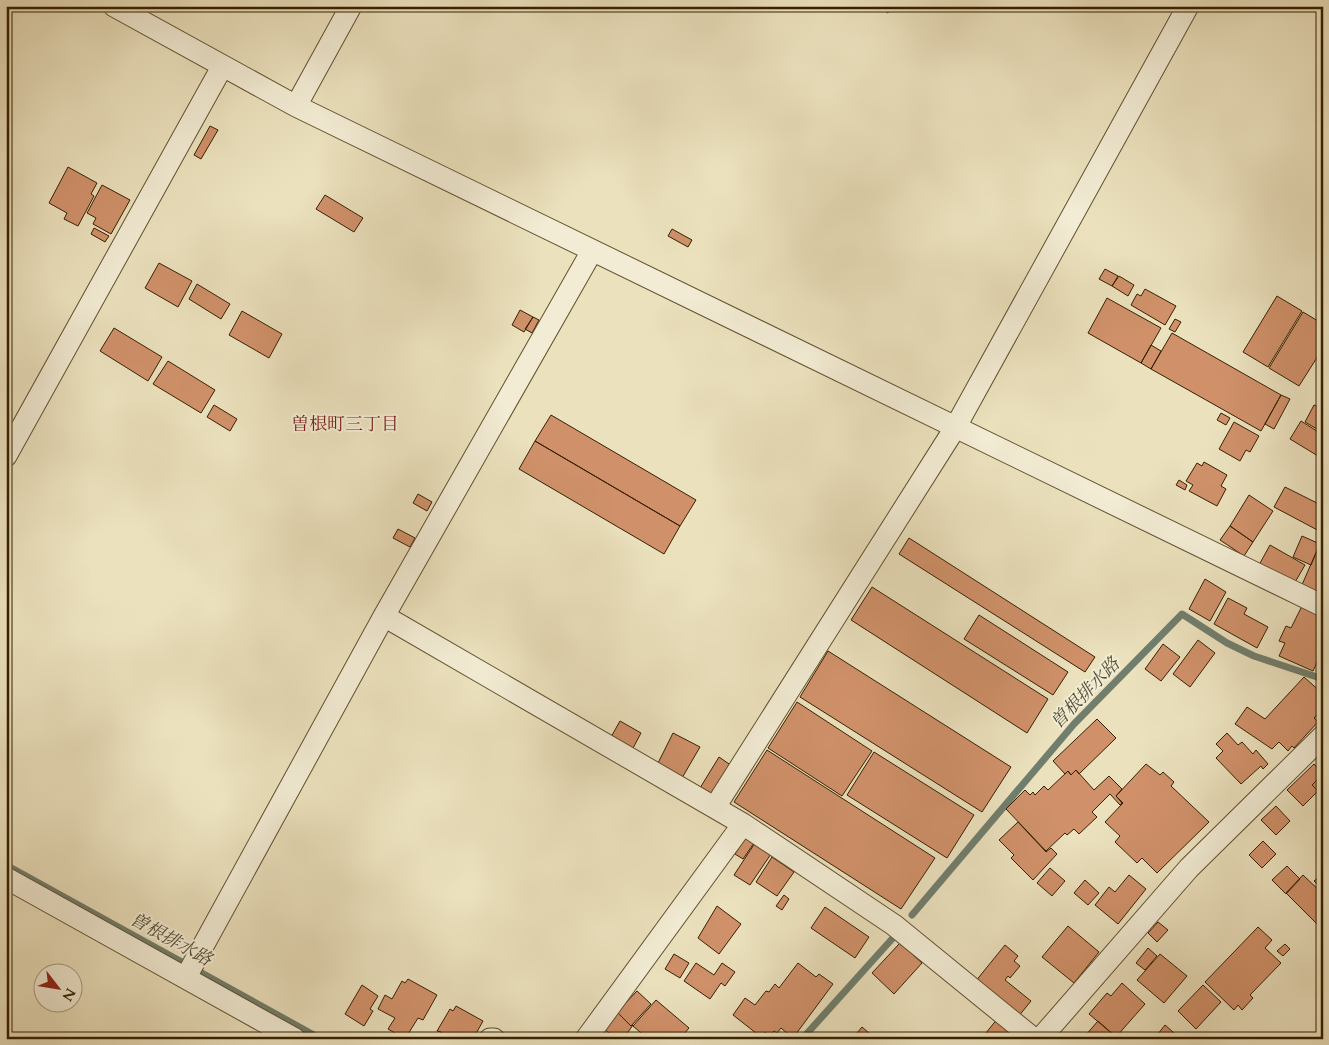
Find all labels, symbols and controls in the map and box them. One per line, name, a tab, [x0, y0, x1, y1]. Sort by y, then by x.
district label: 曽根町三丁目	[291, 412, 399, 437]
water label: 曽根排水路	[1045, 651, 1127, 734]
water label: 曽根排水路	[125, 907, 218, 973]
north arrow	[32, 962, 82, 1012]
text: N	[57, 984, 80, 1005]

